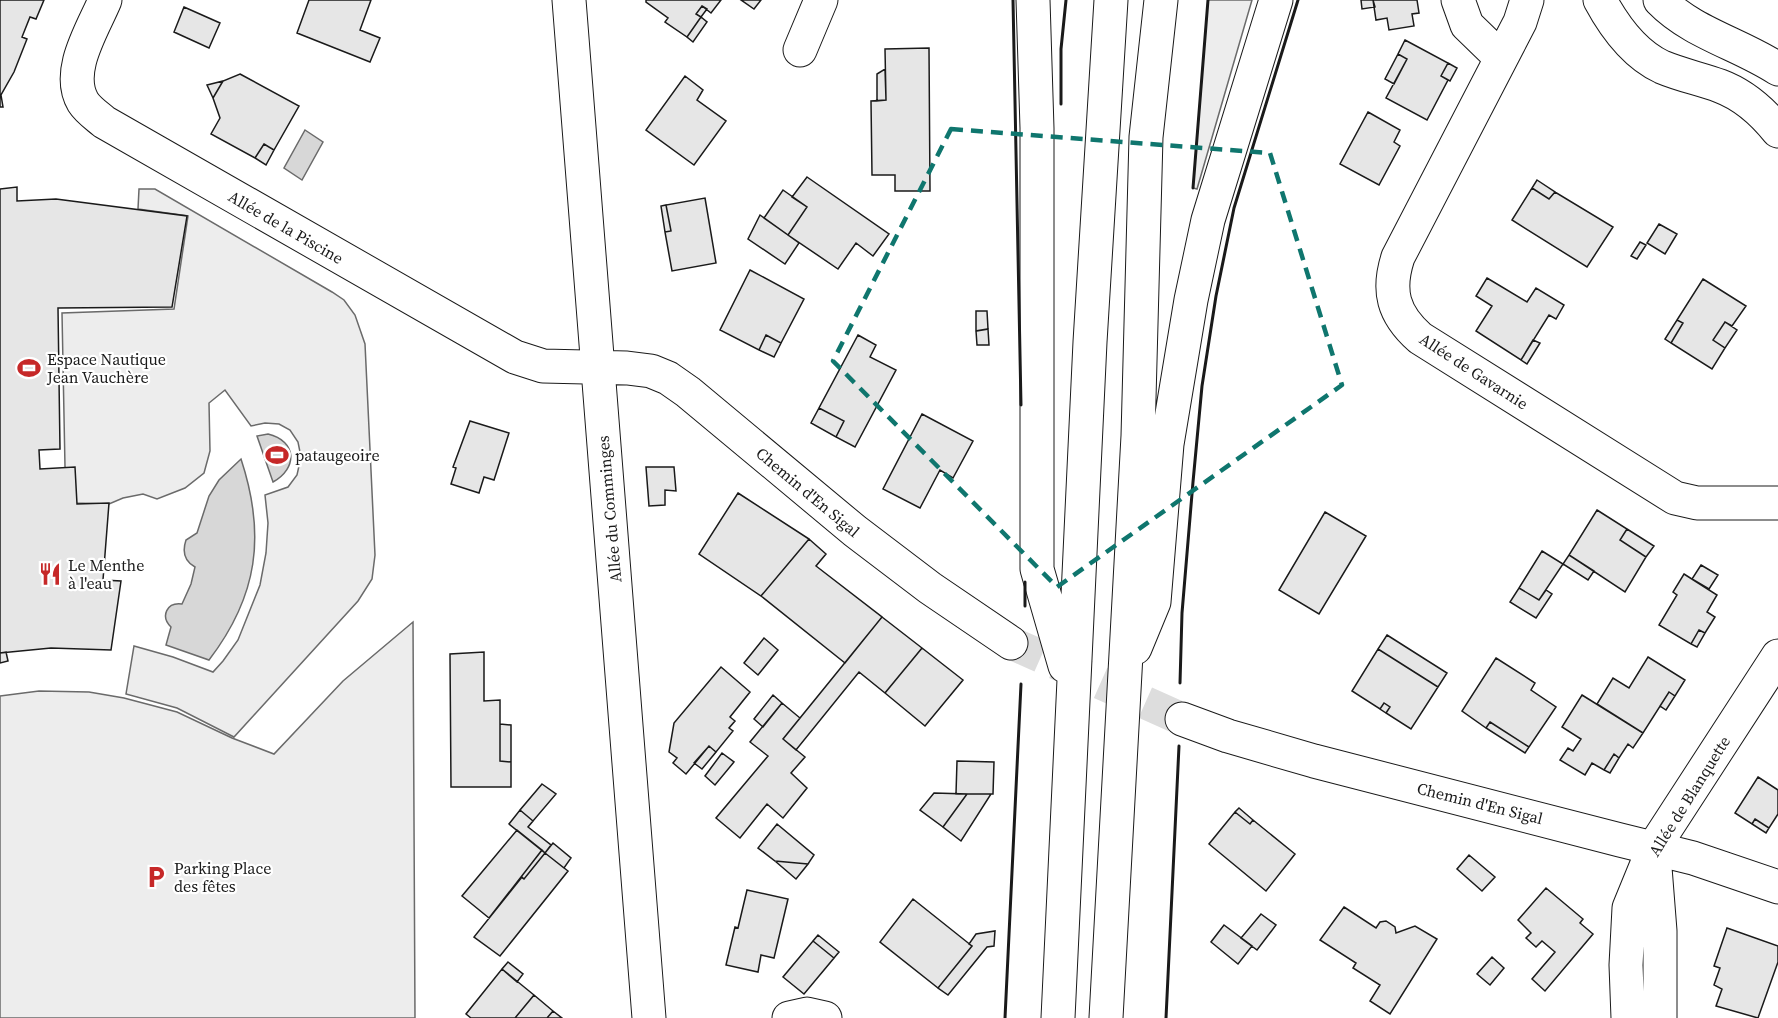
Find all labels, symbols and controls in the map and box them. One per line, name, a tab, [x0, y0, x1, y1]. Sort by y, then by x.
street label: Allée de la Piscine	[224, 185, 348, 269]
street label: Allée de Gavarnie	[1416, 328, 1532, 414]
place label: Espace Nautique Jean Vauchère	[46, 348, 166, 388]
sports icon: Espace Nautique Jean Vauchère	[16, 355, 42, 381]
street label: Allée du Comminges	[592, 434, 626, 583]
sports icon: pataugeoire	[264, 442, 290, 468]
street label: Chemin d'En Sigal	[751, 442, 865, 542]
place label: pataugeoire	[295, 444, 380, 466]
place label: Le Menthe à l'eau	[68, 554, 144, 594]
restaurant icon: Le Menthe à l'eau	[37, 561, 63, 587]
street label: Allée de Blanquette	[1643, 731, 1735, 861]
street label: Chemin d'En Sigal	[1415, 777, 1546, 829]
place label: Parking Place des fêtes	[174, 857, 271, 897]
parking icon: Parking Place des fêtes	[143, 864, 169, 890]

